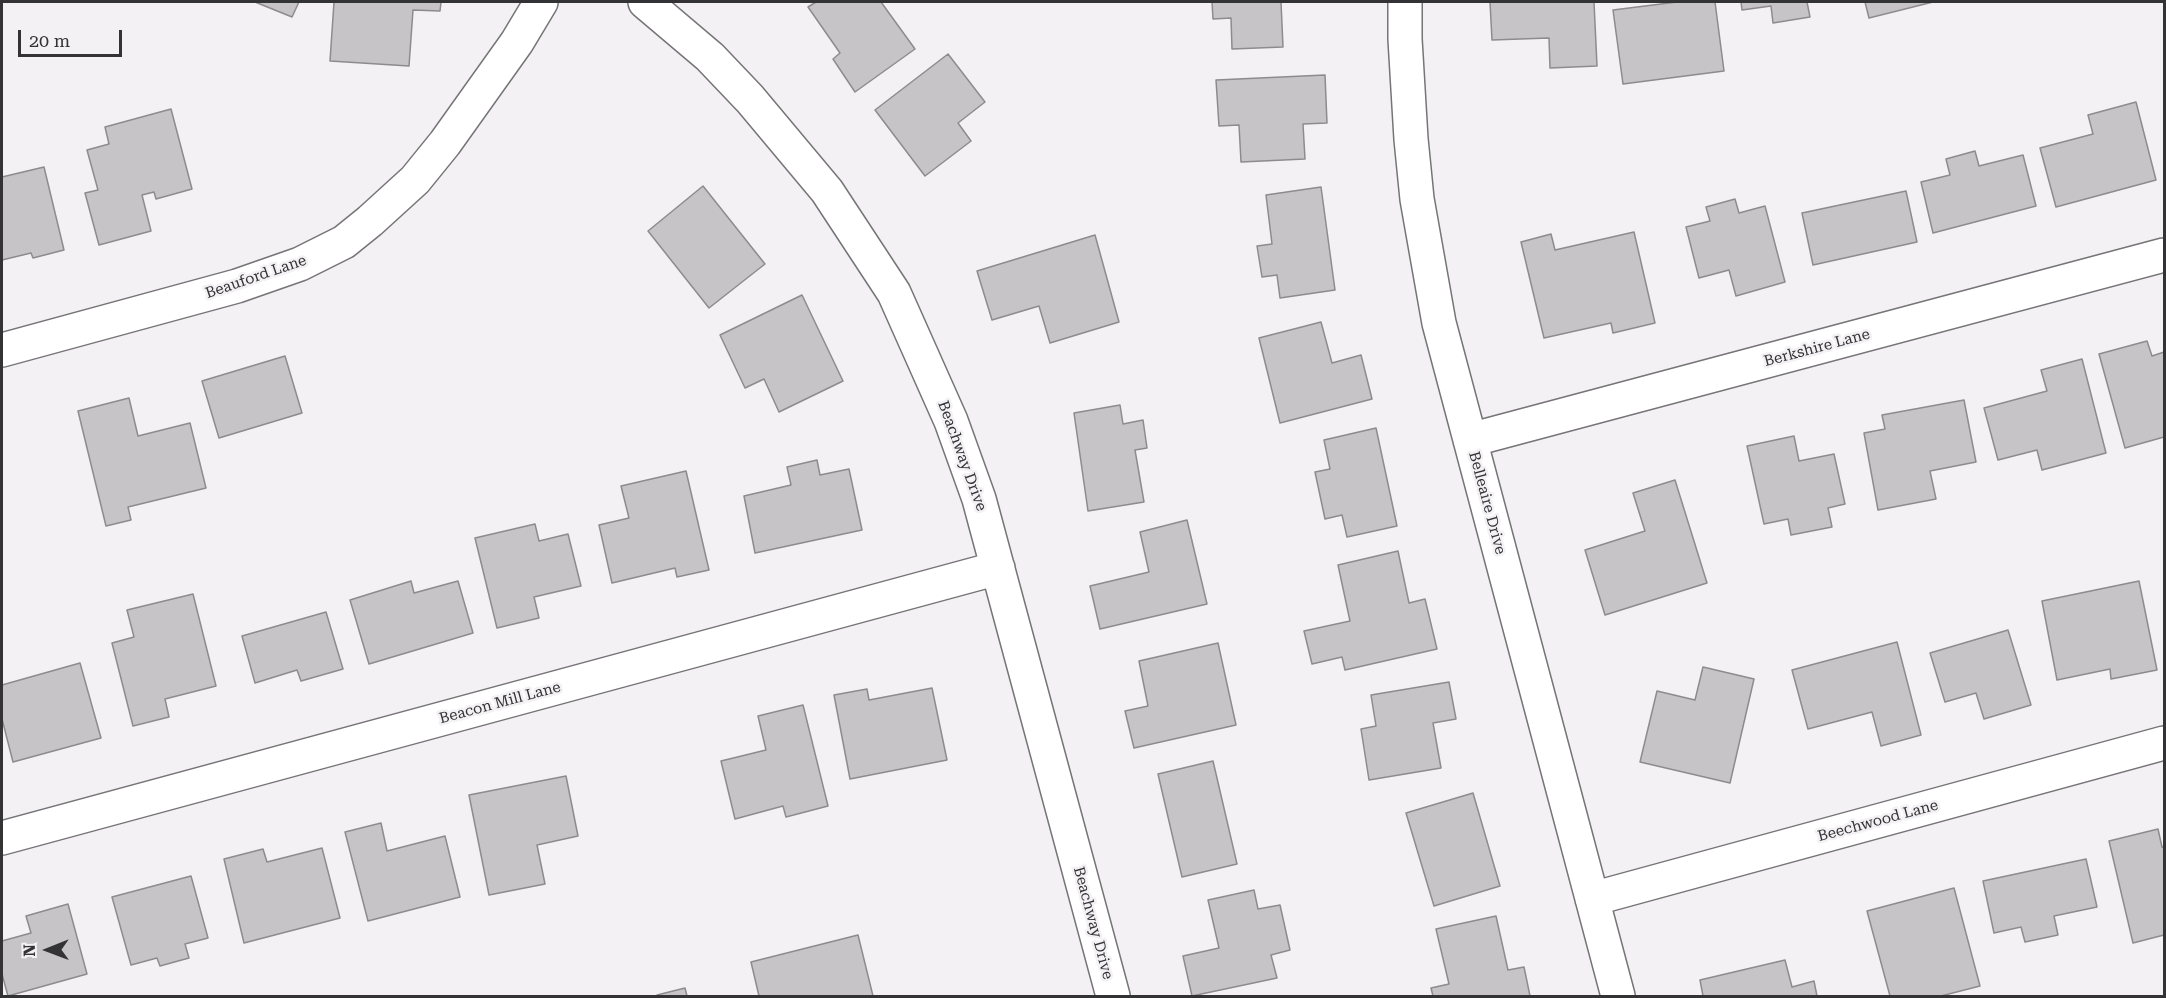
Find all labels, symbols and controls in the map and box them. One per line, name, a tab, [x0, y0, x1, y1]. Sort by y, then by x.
scale bar	[21, 18, 124, 56]
text: 20 m	[29, 30, 70, 51]
street label: Beauford Lane	[203, 251, 309, 303]
street label: Berkshire Lane	[1762, 325, 1872, 371]
street label: Beachway Drive	[934, 398, 990, 514]
street label: Belleaire Drive	[1465, 450, 1509, 556]
street label: Beacon Mill Lane	[437, 678, 563, 728]
street label: Beechwood Lane	[1816, 796, 1940, 846]
street label: Beachway Drive	[1069, 865, 1117, 981]
north arrow	[18, 920, 78, 980]
text: N	[20, 944, 39, 957]

